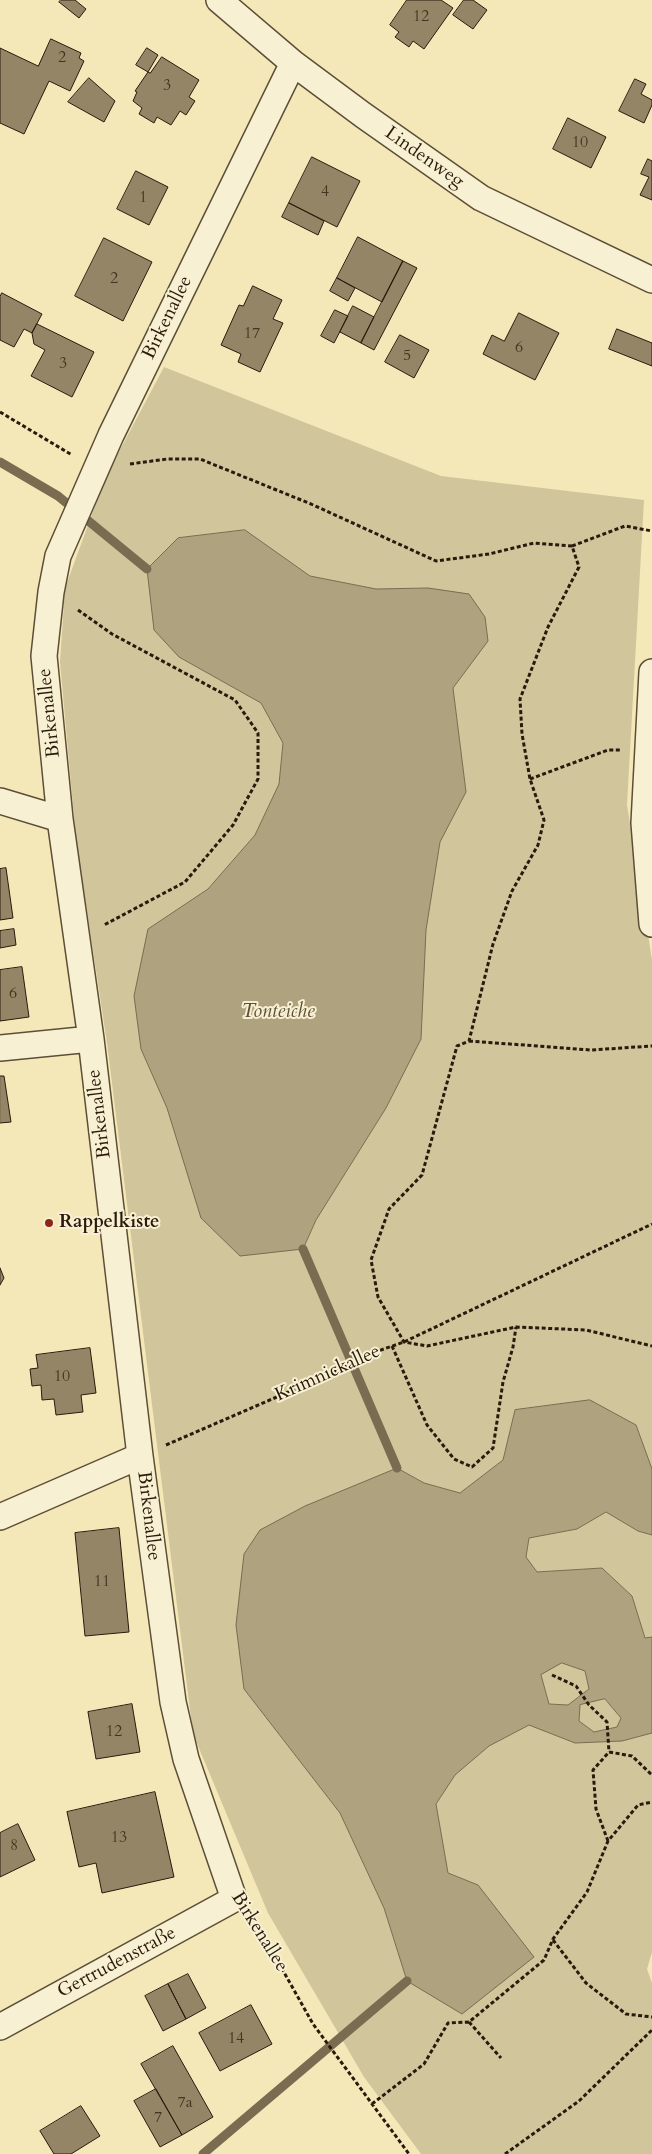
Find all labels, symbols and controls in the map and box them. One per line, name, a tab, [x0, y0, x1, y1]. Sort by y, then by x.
house number: 12	[413, 7, 429, 27]
house number: 2	[58, 48, 66, 68]
house number: 3	[163, 76, 171, 96]
street label: Lindenweg	[380, 122, 468, 194]
house number: 10	[572, 133, 588, 153]
house number: 4	[321, 182, 329, 202]
house number: 1	[139, 188, 147, 208]
house number: 2	[110, 269, 118, 289]
street label: Birkenallee	[138, 273, 198, 363]
house number: 17	[244, 324, 260, 344]
house number: 6	[515, 338, 523, 358]
house number: 5	[403, 346, 411, 366]
house number: 3	[59, 354, 67, 374]
street label: Birkenallee	[34, 667, 66, 759]
house number: 6	[9, 984, 17, 1004]
water label: Tonteiche	[241, 1000, 315, 1024]
street label: Birkenallee	[83, 1068, 117, 1160]
place label: Rappelkiste	[59, 1212, 160, 1234]
marker: Rappelkiste	[43, 1217, 55, 1229]
street label: Krimnickallee	[272, 1341, 384, 1407]
house number: 10	[54, 1367, 70, 1387]
street label: Birkenallee	[131, 1470, 165, 1562]
house number: 11	[94, 1572, 110, 1592]
house number: 12	[106, 1722, 122, 1742]
house number: 13	[111, 1828, 127, 1848]
house number: 8	[10, 1836, 18, 1856]
street label: Birkenallee	[226, 1888, 292, 1976]
street label: Gertrudenstraße	[54, 1922, 180, 2004]
house number: 14	[228, 2029, 244, 2049]
house number: 7a	[177, 2093, 193, 2113]
house number: 7	[154, 2108, 162, 2128]

